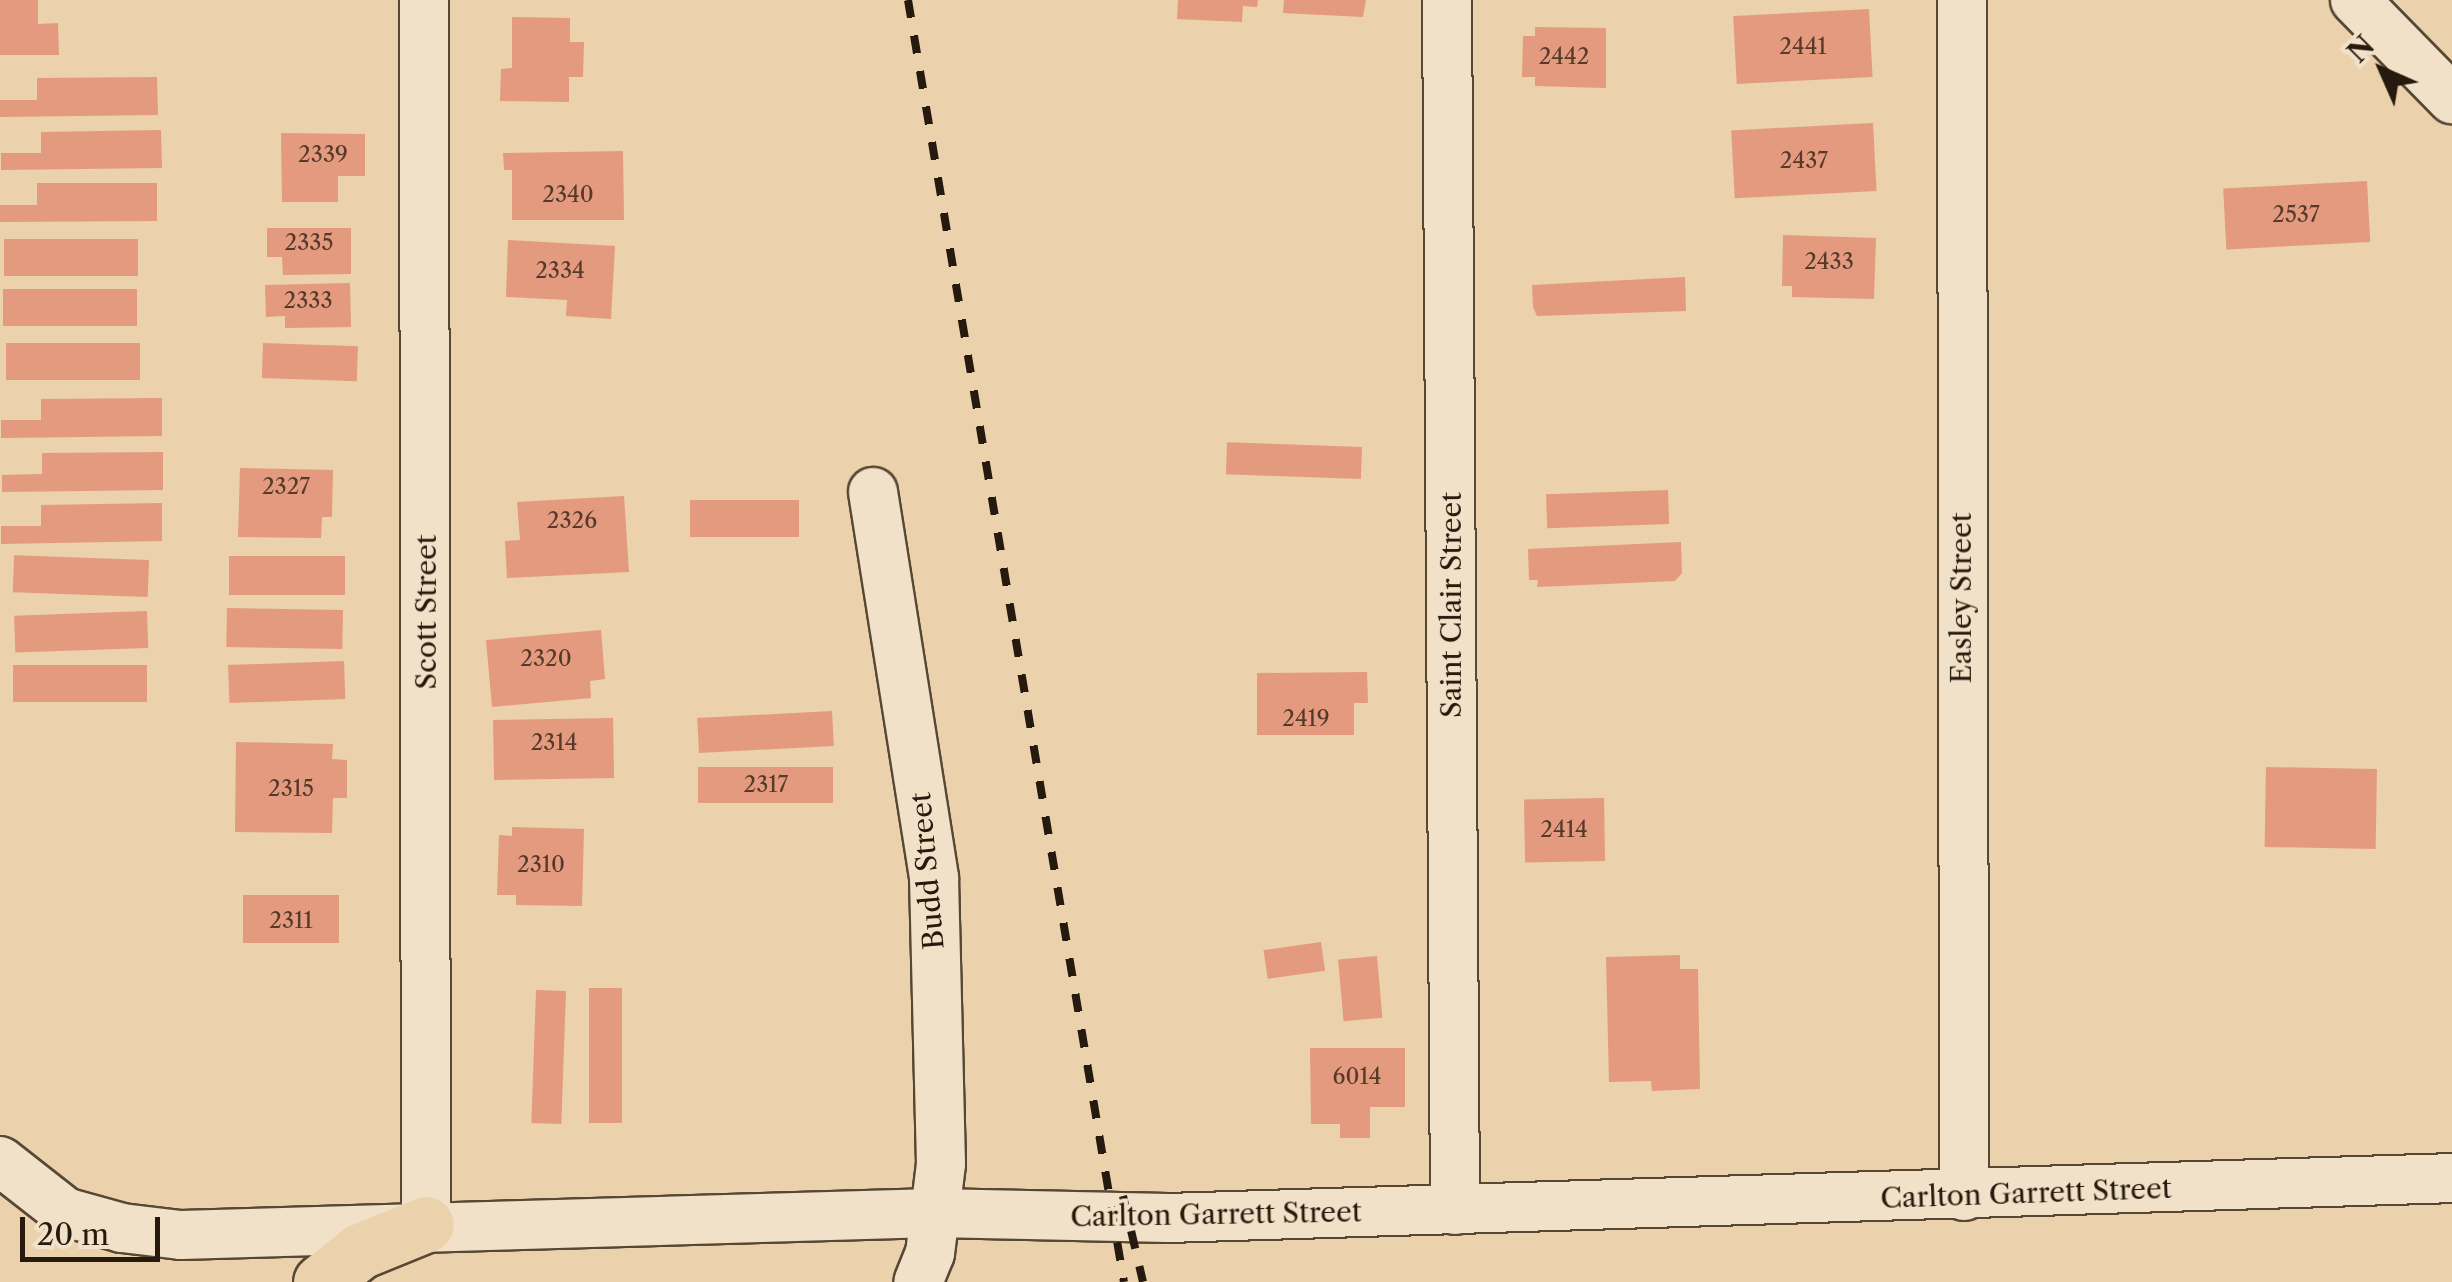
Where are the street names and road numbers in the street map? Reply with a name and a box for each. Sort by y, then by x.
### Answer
street label: Saint Clair Street [1434,492,1468,718]
street label: Easley Street [1944,512,1978,684]
street label: Scott Street [409,534,443,690]
street label: Budd Street [903,791,951,951]
street label: Carlton Garrett Street [1880,1171,2172,1215]
street label: Carlton Garrett Street [1070,1195,1362,1233]

